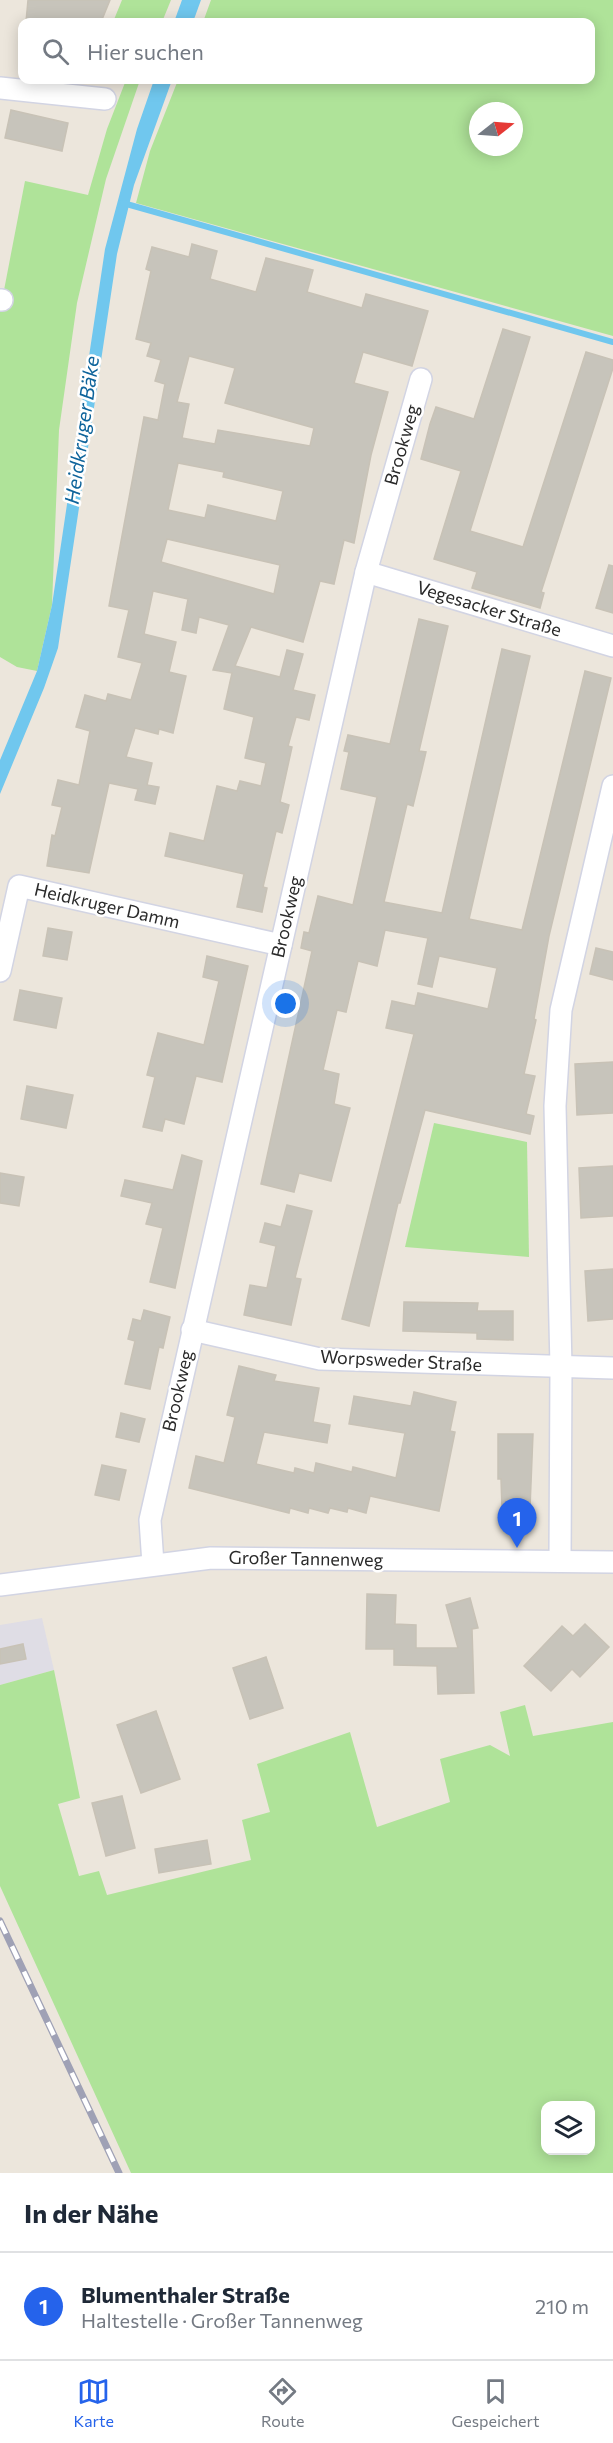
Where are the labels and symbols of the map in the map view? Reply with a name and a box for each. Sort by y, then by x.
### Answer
north arrow [469,102,523,156]
water label: Heidkruger Bäke [59,354,103,506]
street label: Brookweg [379,402,423,488]
street label: Vegesacker Straße [414,576,564,641]
street label: Brookweg [266,874,306,960]
street label: Heidkruger Damm [32,878,182,932]
your location [271,989,300,1018]
street label: Worpsweder Straße [319,1345,483,1375]
street label: Brookweg [157,1348,197,1434]
pin: 1 [498,1498,536,1548]
street label: Großer Tannenweg [228,1546,384,1570]

